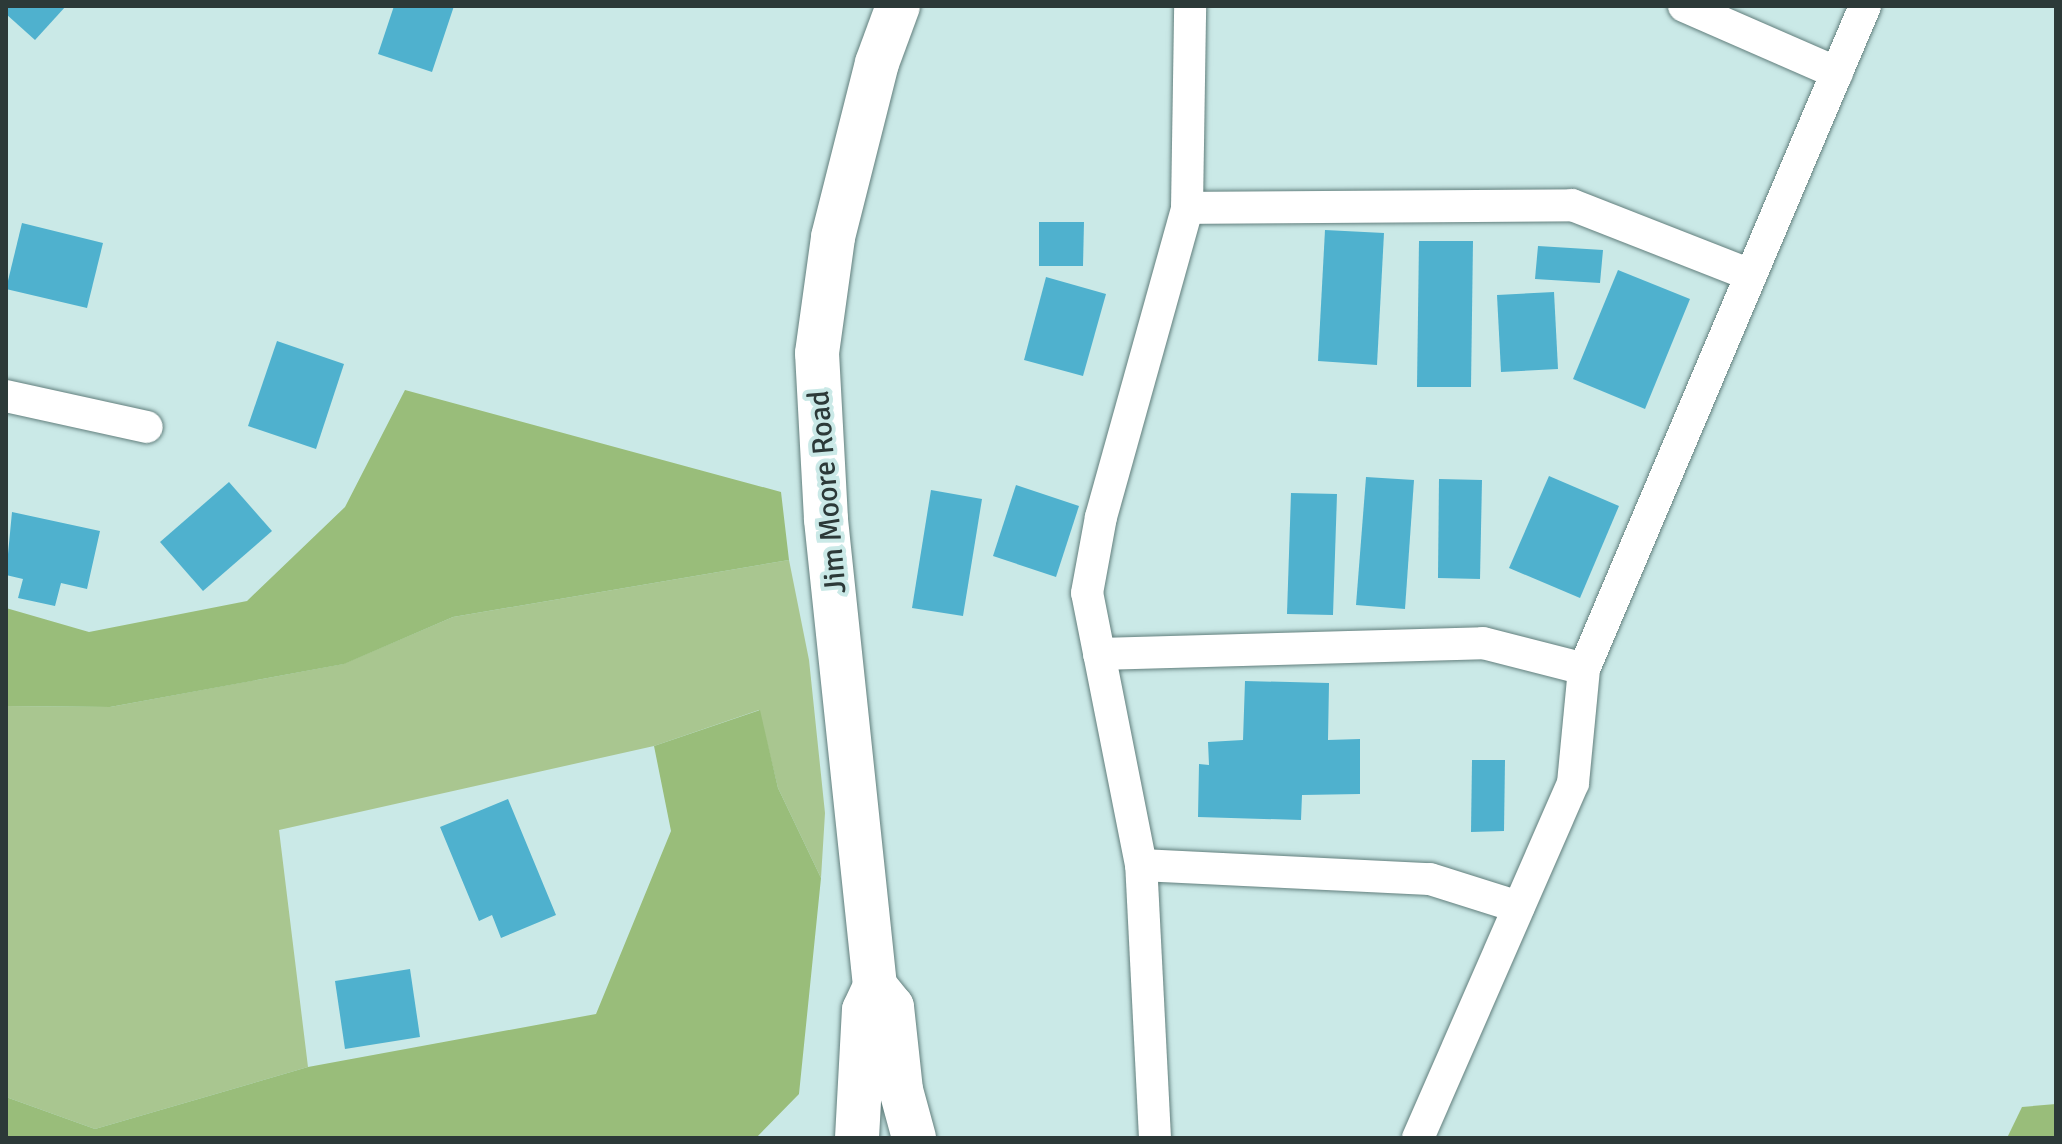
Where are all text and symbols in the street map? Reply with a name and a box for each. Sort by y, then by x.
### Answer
street label: Jim Moore Road [801,389,855,595]

